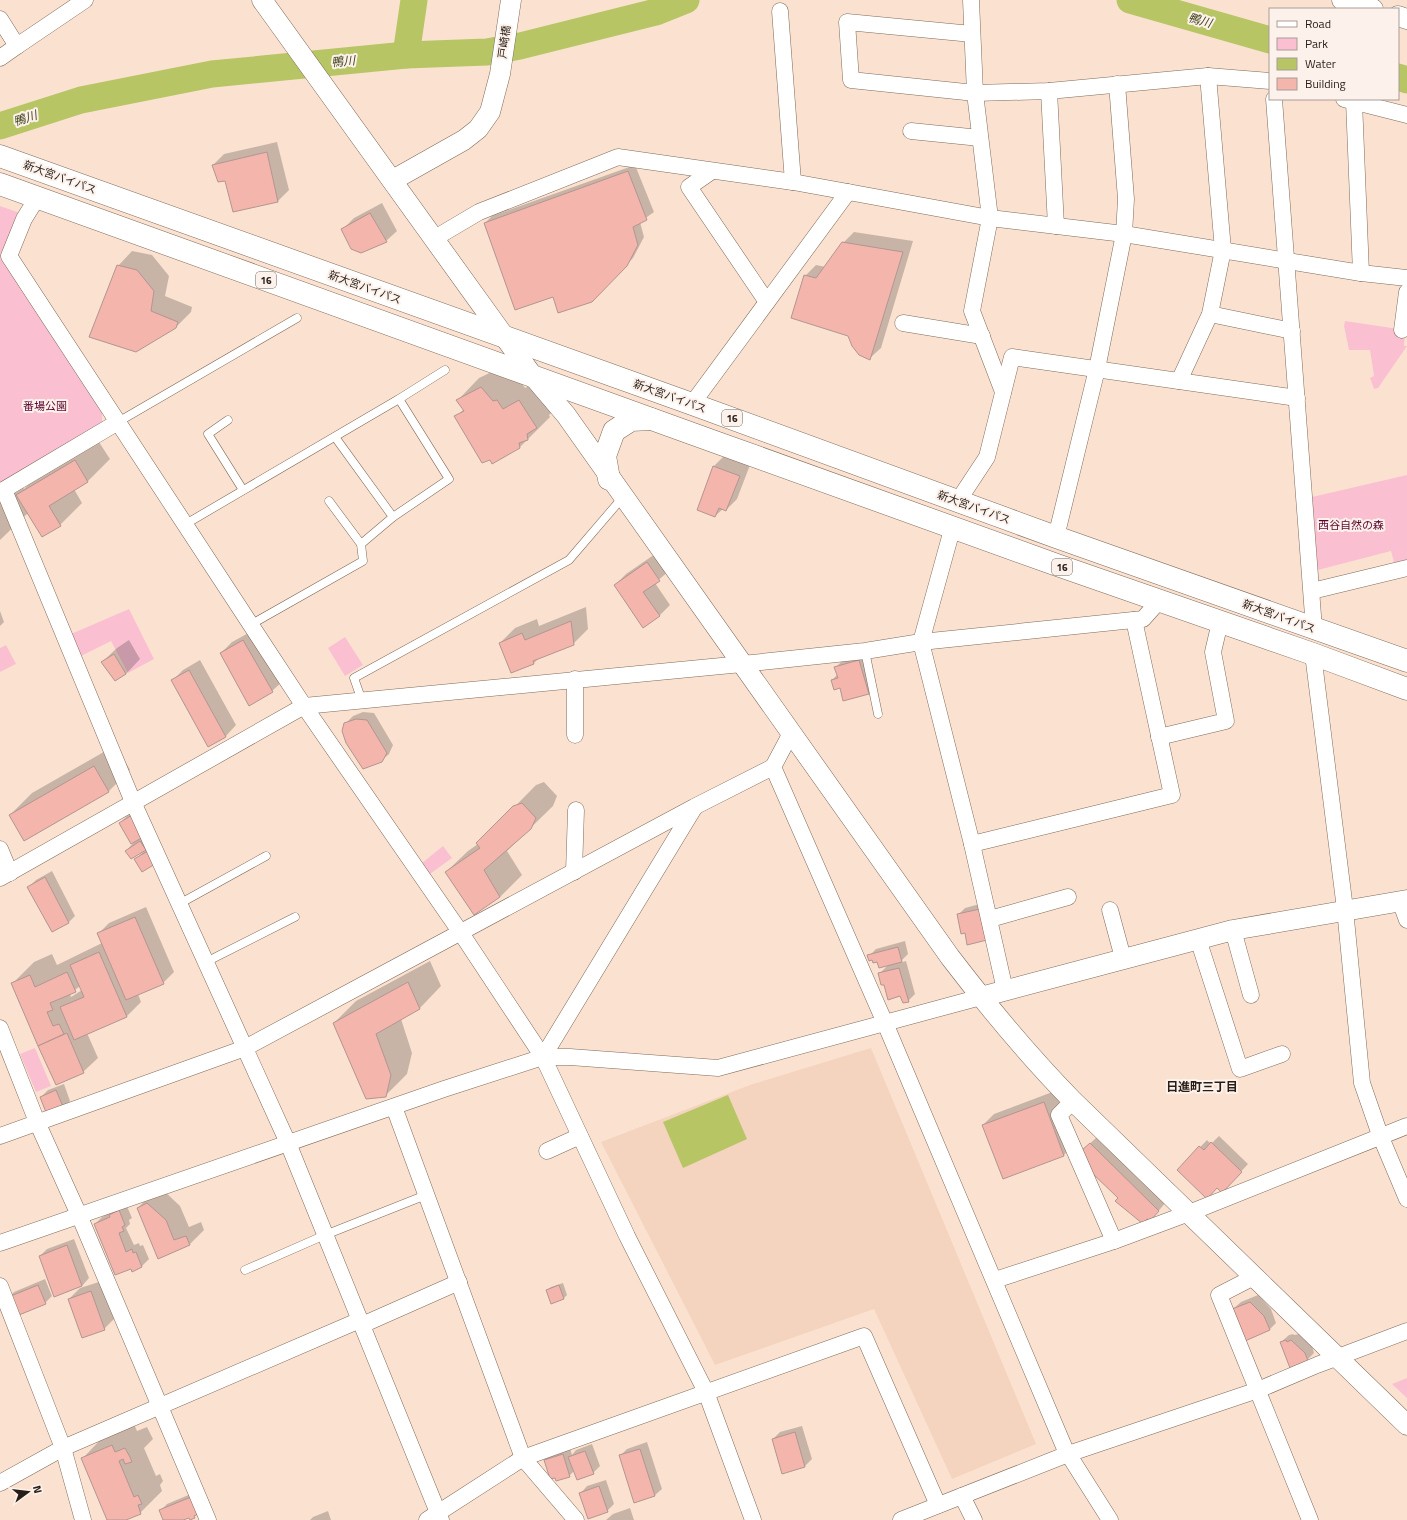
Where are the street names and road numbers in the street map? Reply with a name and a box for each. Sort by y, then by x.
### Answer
street label: 戸崎橋 [494,25,514,59]
street label: 新大宮バイパス [21,156,99,198]
street label: 新大宮バイパス [326,266,404,308]
road number: 16 [256,272,276,288]
street label: 新大宮バイパス [631,375,709,417]
road number: 16 [722,410,742,426]
street label: 新大宮バイパス [935,486,1013,528]
road number: 16 [1052,559,1072,575]
street label: 新大宮バイパス [1240,595,1318,637]

